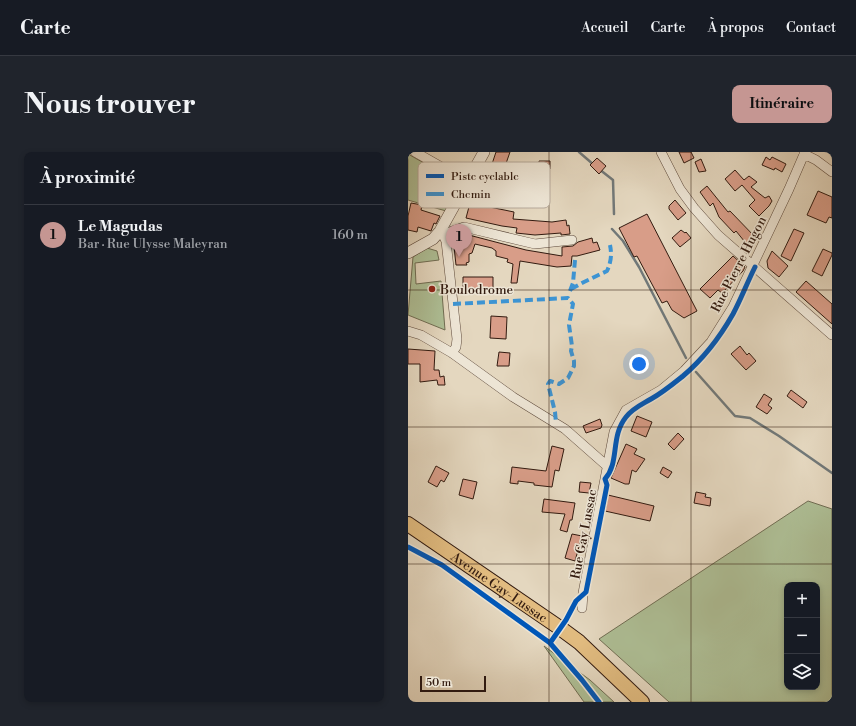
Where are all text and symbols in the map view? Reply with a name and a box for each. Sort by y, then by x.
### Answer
text: Carte [20,16,71,40]
text: Accueil [581,19,628,37]
text: Carte [650,19,685,37]
text: À propos [707,19,764,37]
text: Contact [786,19,836,37]
button: Itinéraire [732,85,832,123]
text: Nous trouver [24,87,196,122]
legend [418,162,550,208]
text: À proximité [40,167,135,189]
text: Piste cyclable [451,170,519,184]
text: Chemin [451,188,491,202]
street label: Rue Pierre Hugon [708,214,770,315]
text: Le Magudas [78,217,162,236]
pin: 1 [446,224,472,257]
text: 1 [50,227,56,243]
text: 160 m [332,227,368,243]
text: Bar · Rue Ulysse Maleyran [78,236,228,252]
place label: Boulodrome [439,282,514,298]
marker: Boulodrome [427,284,437,294]
your location [629,354,649,374]
street label: Rue Gay Lussac [567,487,601,580]
street label: Avenue Gay-Lussac [447,548,551,626]
map controls [784,582,820,690]
button: + [784,582,820,618]
button: − [784,618,820,654]
button: layers [784,654,820,690]
scale bar [420,674,486,693]
text: 50 m [426,676,451,690]

